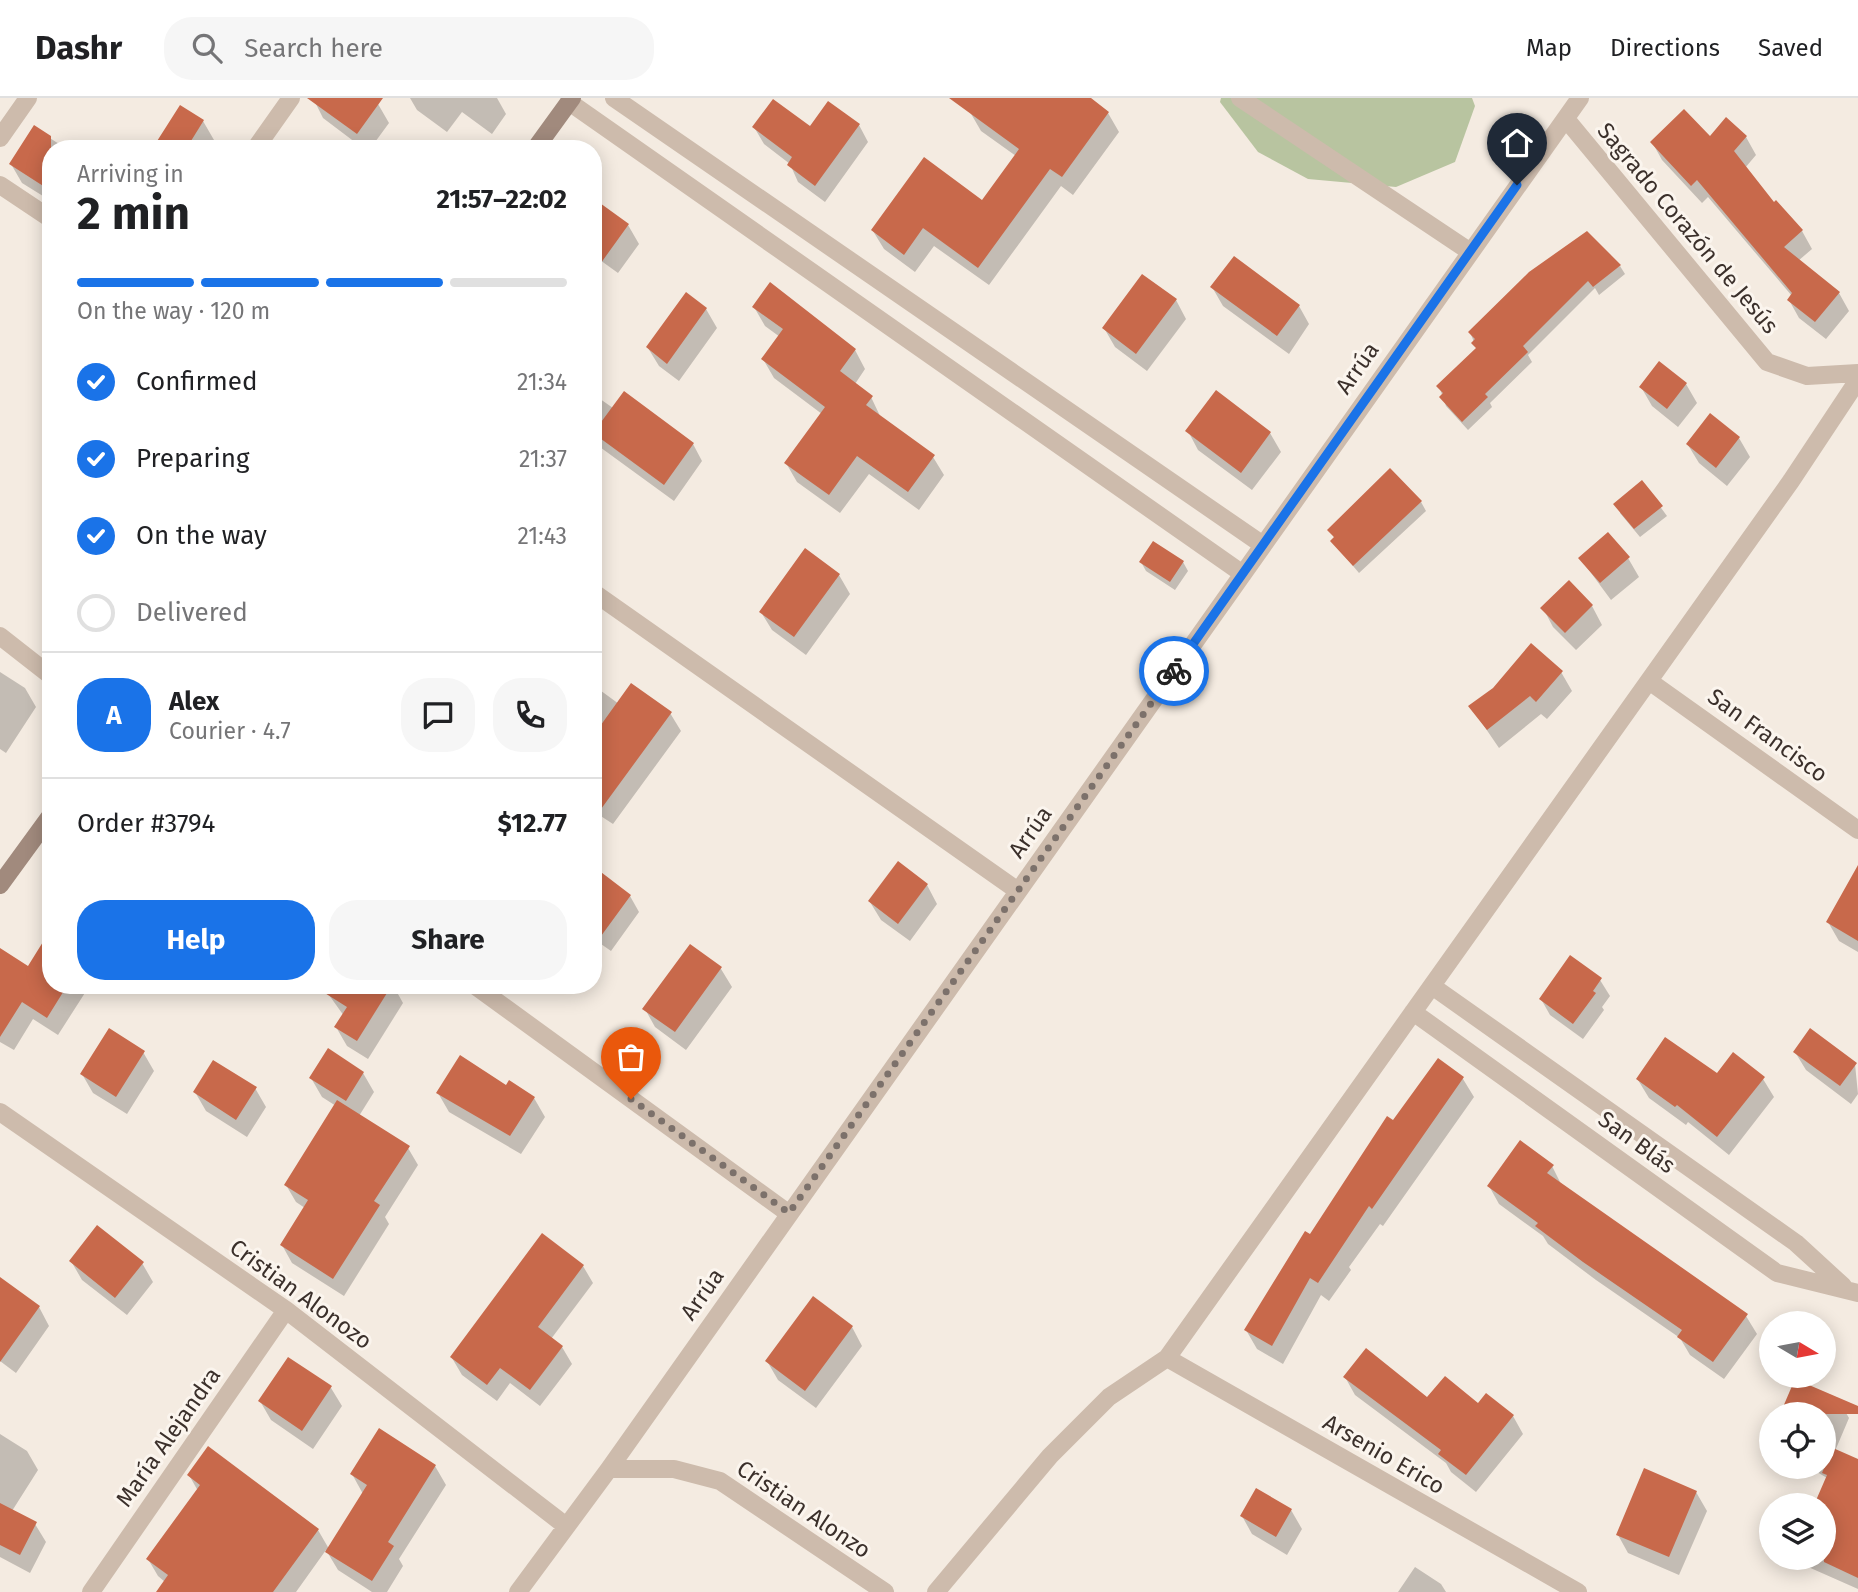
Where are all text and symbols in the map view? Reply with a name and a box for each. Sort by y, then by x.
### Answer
search box [164,17,654,80]
text: Dashr [35,28,122,68]
icon: search [188,29,226,67]
text: Search here [244,33,383,64]
text: Map [1526,34,1572,62]
text: Directions [1610,34,1720,62]
text: Saved [1758,34,1823,62]
pin [1487,113,1547,185]
street label: Sagrado Corazón de Jesús [1592,117,1784,339]
icon: home [1498,124,1536,162]
text: Arriving in [77,160,184,188]
text: 21:57–22:02 [436,184,567,215]
text: 2 min [77,186,190,241]
text: On the way · 120 m [77,297,270,325]
street label: Arrúa [1329,337,1385,399]
icon: check [77,363,115,401]
text: Confirmed [136,366,257,397]
text: 21:34 [517,368,567,396]
icon: check [77,440,115,478]
text: Preparing [136,443,249,474]
text: 21:37 [519,445,567,473]
icon: check [77,517,115,555]
text: On the way [136,520,267,551]
text: 21:43 [518,522,567,550]
text: Delivered [136,597,248,628]
courier [1139,636,1209,706]
icon: bike [1155,652,1193,690]
button: chat [401,678,475,752]
button: phone [493,678,567,752]
street label: San Francisco [1703,682,1833,788]
text: Alex [169,686,219,717]
text: A [106,700,122,731]
text: Courier · 4.7 [169,717,291,745]
street label: Arrúa [1002,801,1058,863]
text: Order #3794 [77,808,215,839]
text: $12.77 [498,808,567,839]
button: Help [77,900,315,980]
button: Share [329,900,567,980]
pin [601,1027,661,1099]
icon: bag [612,1038,650,1076]
street label: San Blás [1593,1105,1681,1179]
street label: Cristian Alonozo [224,1233,378,1355]
street label: Arrúa [674,1263,730,1325]
north arrow [1759,1311,1836,1388]
map controls [1759,1311,1836,1570]
street label: María Alejandra [110,1362,226,1512]
button: locate [1759,1402,1836,1479]
street label: Arsenio Erico [1318,1408,1450,1500]
street label: Cristian Alonzo [732,1454,876,1564]
button: layers [1759,1493,1836,1570]

